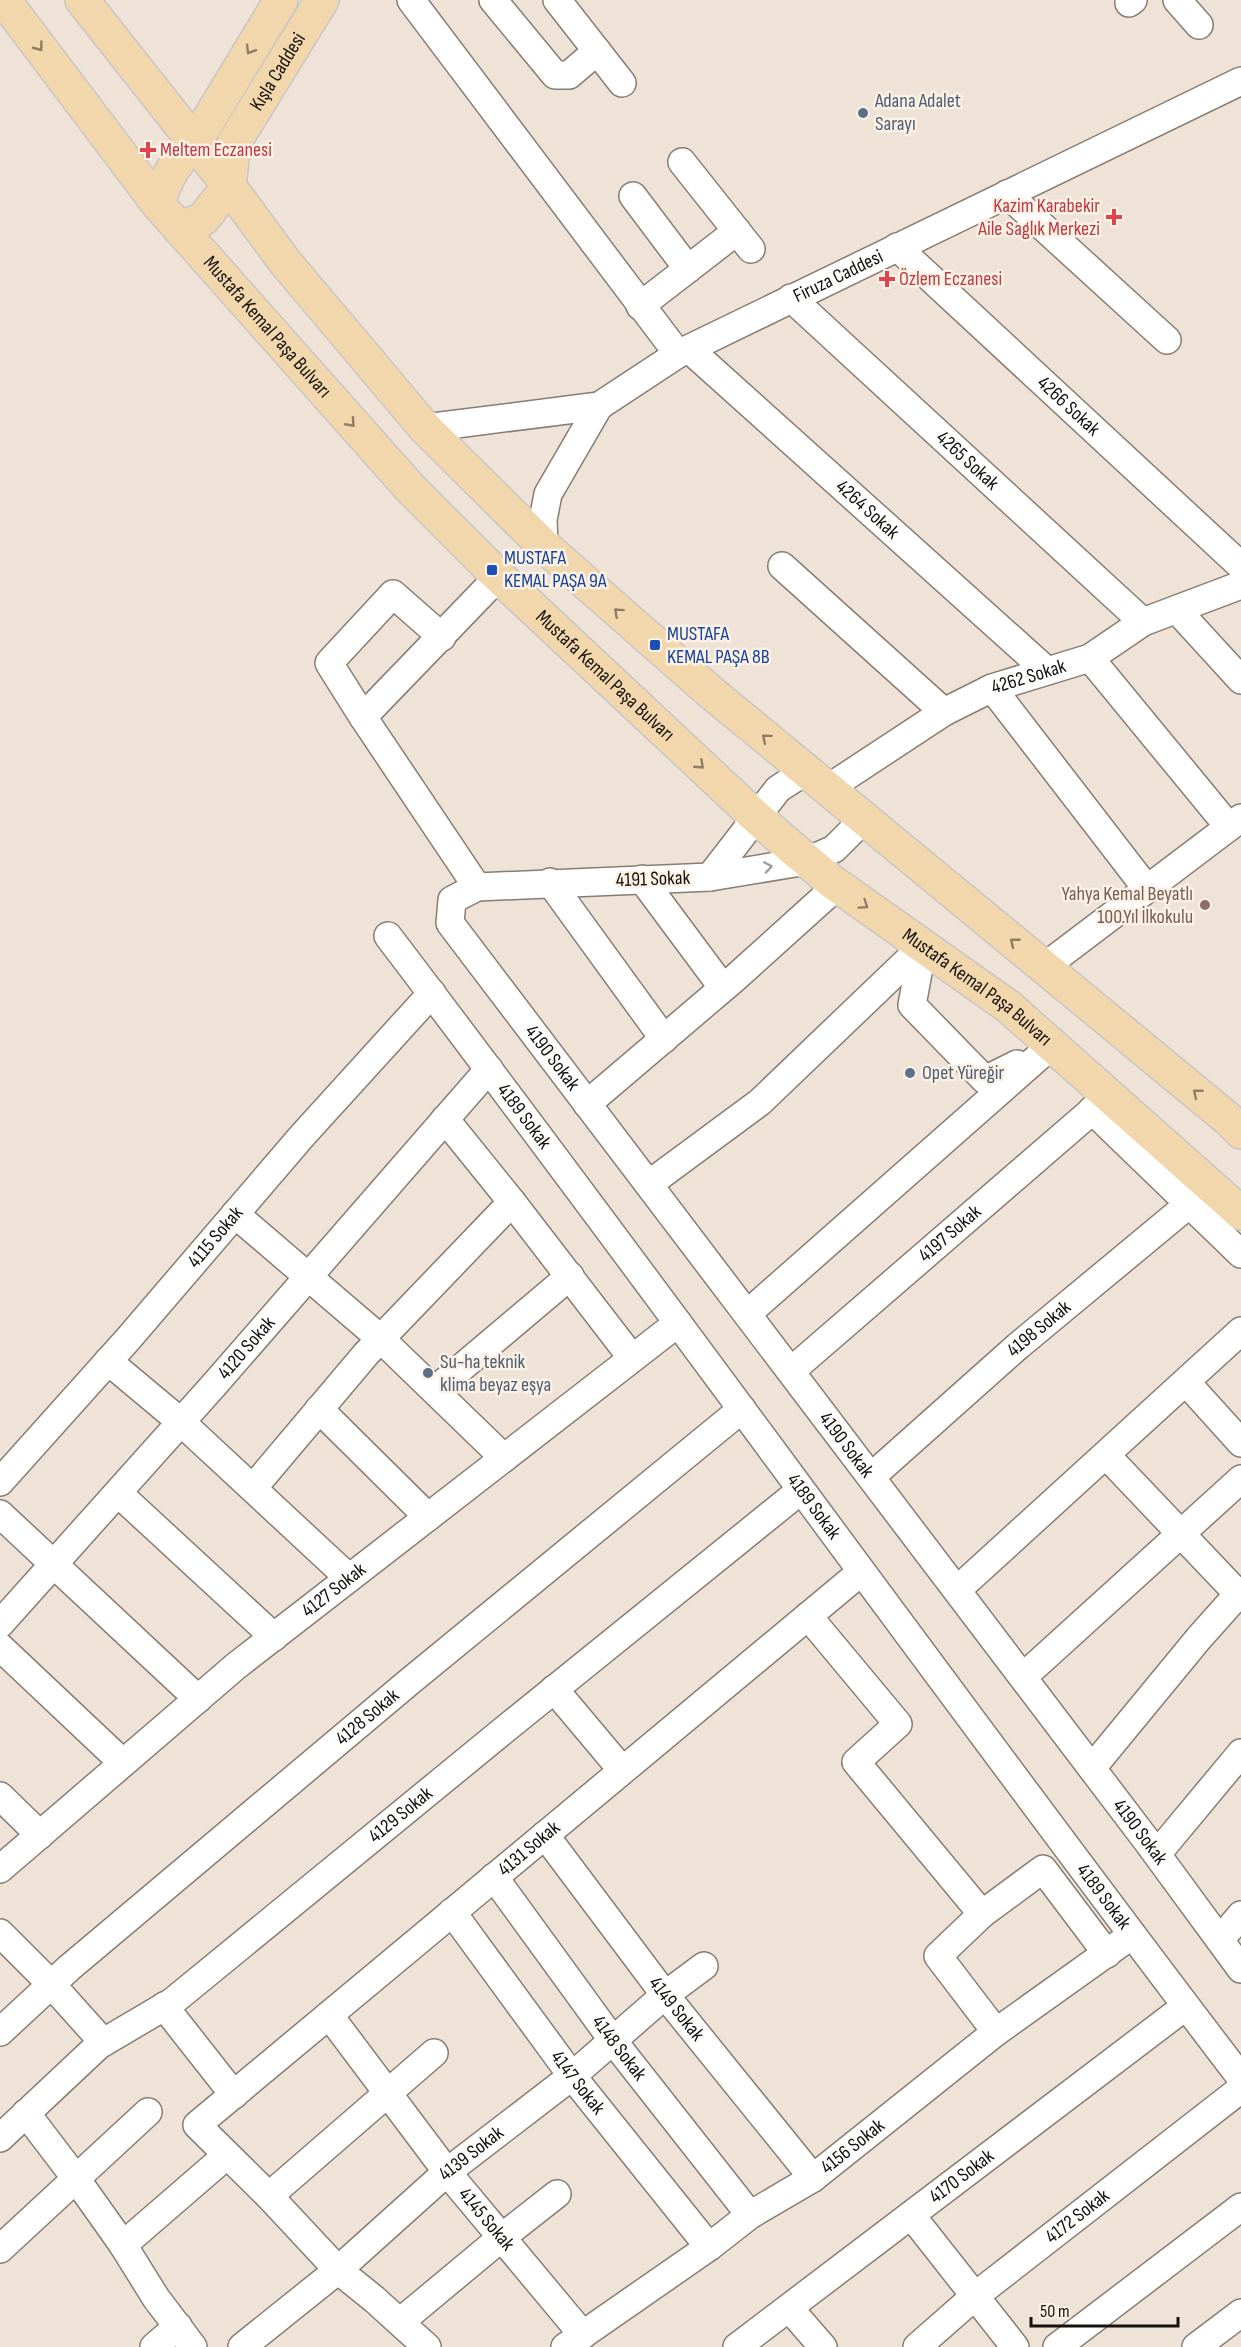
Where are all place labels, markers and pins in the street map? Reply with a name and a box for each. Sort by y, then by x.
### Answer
place label: Adana Adalet Sarayı [874,89,961,136]
marker: Adana Adalet Sarayı [856,106,870,120]
place label: Meltem Eczanesi [160,138,272,162]
marker: Meltem Eczanesi [141,143,155,157]
place label: Kazim Karabekir Aile Saglık Merkezi [977,194,1100,241]
marker: Kazim Karabekir Aile Saglık Merkezi [1105,208,1123,226]
place label: Özlem Eczanesi [899,267,1002,291]
marker: Özlem Eczanesi [880,272,894,286]
place label: MUSTAFA KEMAL PAŞA 9A [504,546,607,593]
marker: MUSTAFA KEMAL PAŞA 9A [485,563,499,577]
place label: MUSTAFA KEMAL PAŞA 8B [667,622,770,669]
marker: MUSTAFA KEMAL PAŞA 8B [648,638,662,652]
place label: Yahya Kemal Beyatlı 100.Yıl İlkokulu [1061,882,1193,929]
marker: Yahya Kemal Beyatlı 100.Yıl İlkokulu [1198,898,1212,912]
place label: Opet Yüreğir [922,1061,1004,1085]
marker: Opet Yüreğir [903,1066,917,1080]
place label: Su-ha teknik klima beyaz eşya [440,1350,551,1397]
marker: Su-ha teknik klima beyaz eşya [421,1366,435,1380]

